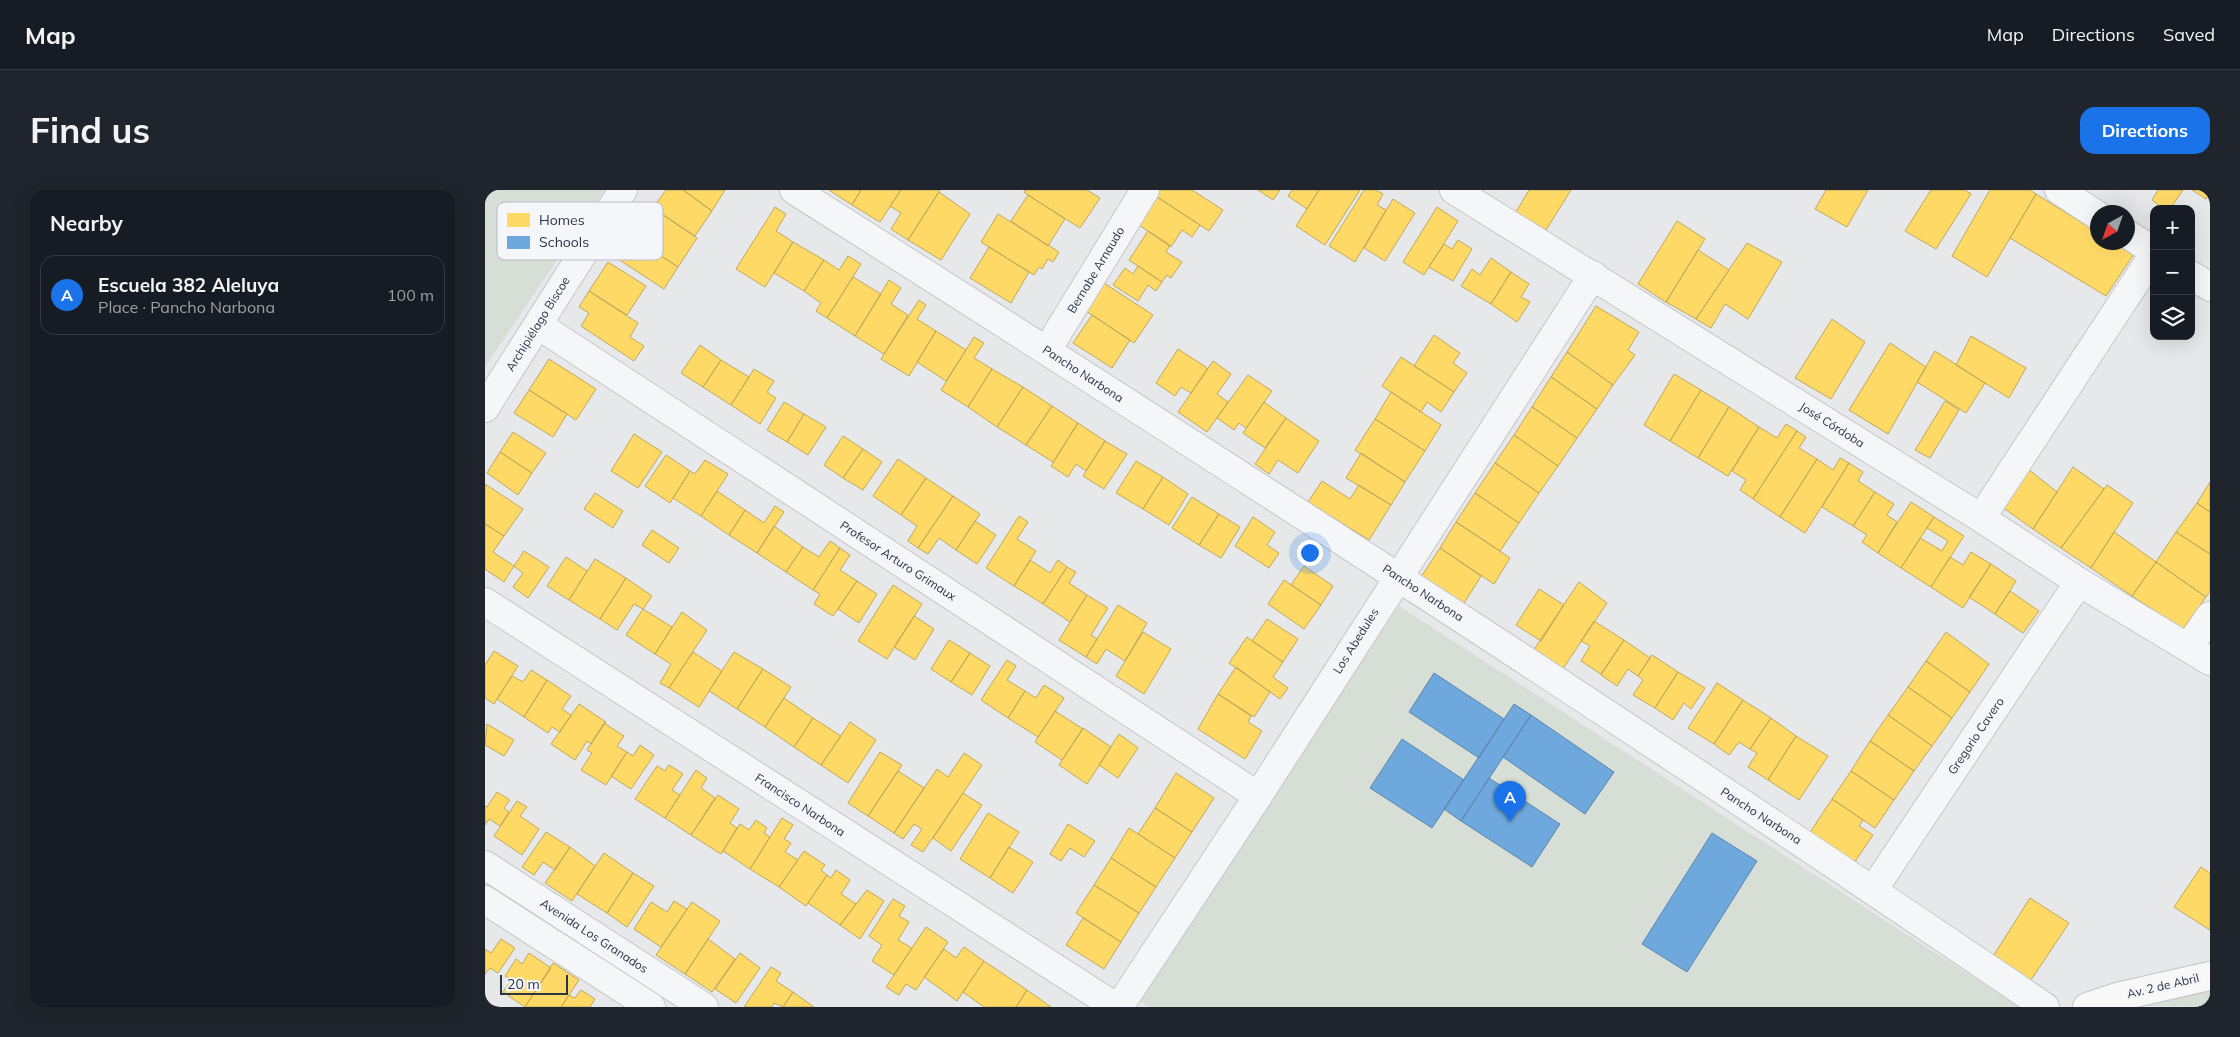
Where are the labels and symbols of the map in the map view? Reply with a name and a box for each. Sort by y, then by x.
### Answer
legend [497,202,663,260]
north arrow [2090,205,2135,250]
text: Homes [539,211,585,229]
street label: Bernabe Arnaudo [1064,224,1127,316]
text: Schools [539,233,589,251]
street label: Archipiélago Biscoe [502,274,573,374]
street label: Pancho Narbona [1040,342,1127,405]
street label: José Córdoba [1797,399,1868,450]
street label: Profesor Arturo Grimaux [837,517,960,604]
your location [1297,540,1323,566]
street label: Pancho Narbona [1380,561,1467,624]
street label: Los Abedules [1329,605,1382,676]
street label: Gregorio Cavero [1944,694,2007,777]
street label: Francisco Narbona [752,770,848,839]
pin: A [1494,781,1526,822]
street label: Pancho Narbona [1718,784,1805,847]
street label: Avenida Los Granados [537,895,651,976]
street label: Av. 2 de Abril [2125,970,2200,1001]
scale bar [500,972,567,995]

